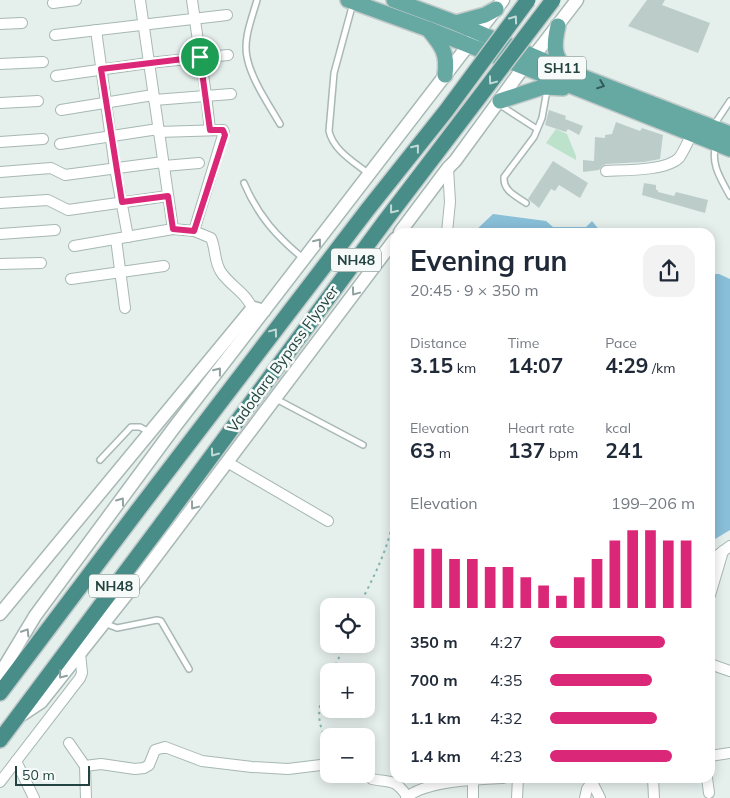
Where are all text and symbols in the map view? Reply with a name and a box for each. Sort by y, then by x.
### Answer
one-way arrow [508,15,517,25]
pin [179,36,221,78]
icon: arrive [186,43,214,71]
road number: SH11 [538,56,586,80]
one-way arrow [489,75,497,84]
one-way arrow [596,78,605,89]
one-way arrow [411,145,419,154]
one-way arrow [390,204,399,214]
one-way arrow [312,239,320,248]
text: Evening run [410,243,567,278]
button: share [643,245,695,297]
road number: NH48 [331,248,381,272]
text: 20:45 · 9 × 350 m [410,280,539,300]
street label: Vadodara Bypass Flyover [223,281,343,436]
one-way arrow [353,286,361,295]
one-way arrow [268,328,277,338]
text: Distance [410,334,467,352]
text: Time [508,334,539,352]
text: Pace [605,334,637,352]
text: 3.15 [410,352,453,378]
text: 14:07 [508,352,563,378]
text: 4:29 [605,352,648,378]
text: km [453,359,476,377]
text: /km [648,359,675,377]
one-way arrow [213,368,221,377]
text: Elevation [410,419,469,437]
text: Heart rate [508,419,574,437]
text: kcal [605,419,631,437]
text: 63 [410,437,435,463]
text: 137 [508,437,545,463]
text: 241 [605,437,643,463]
text: m [435,444,451,462]
text: bpm [545,444,578,462]
one-way arrow [210,448,220,457]
text: Elevation [410,493,478,513]
text: 199–206 m [611,493,695,513]
one-way arrow [115,497,124,507]
one-way arrow [192,500,200,509]
road number: NH48 [89,574,139,598]
map controls [320,598,375,783]
button: locate [320,598,375,653]
one-way arrow [19,629,29,638]
text: 350 m [410,632,458,652]
text: 4:27 [490,632,522,652]
button: + [320,663,375,718]
one-way arrow [60,669,68,678]
text: 700 m [410,670,458,690]
text: 4:35 [490,670,522,690]
text: 1.1 km [410,708,461,728]
text: 4:32 [490,708,522,728]
button: − [320,728,375,783]
text: 1.4 km [410,746,461,766]
text: 4:23 [490,746,522,766]
scale bar [15,763,90,786]
text: 50 m [22,766,55,784]

